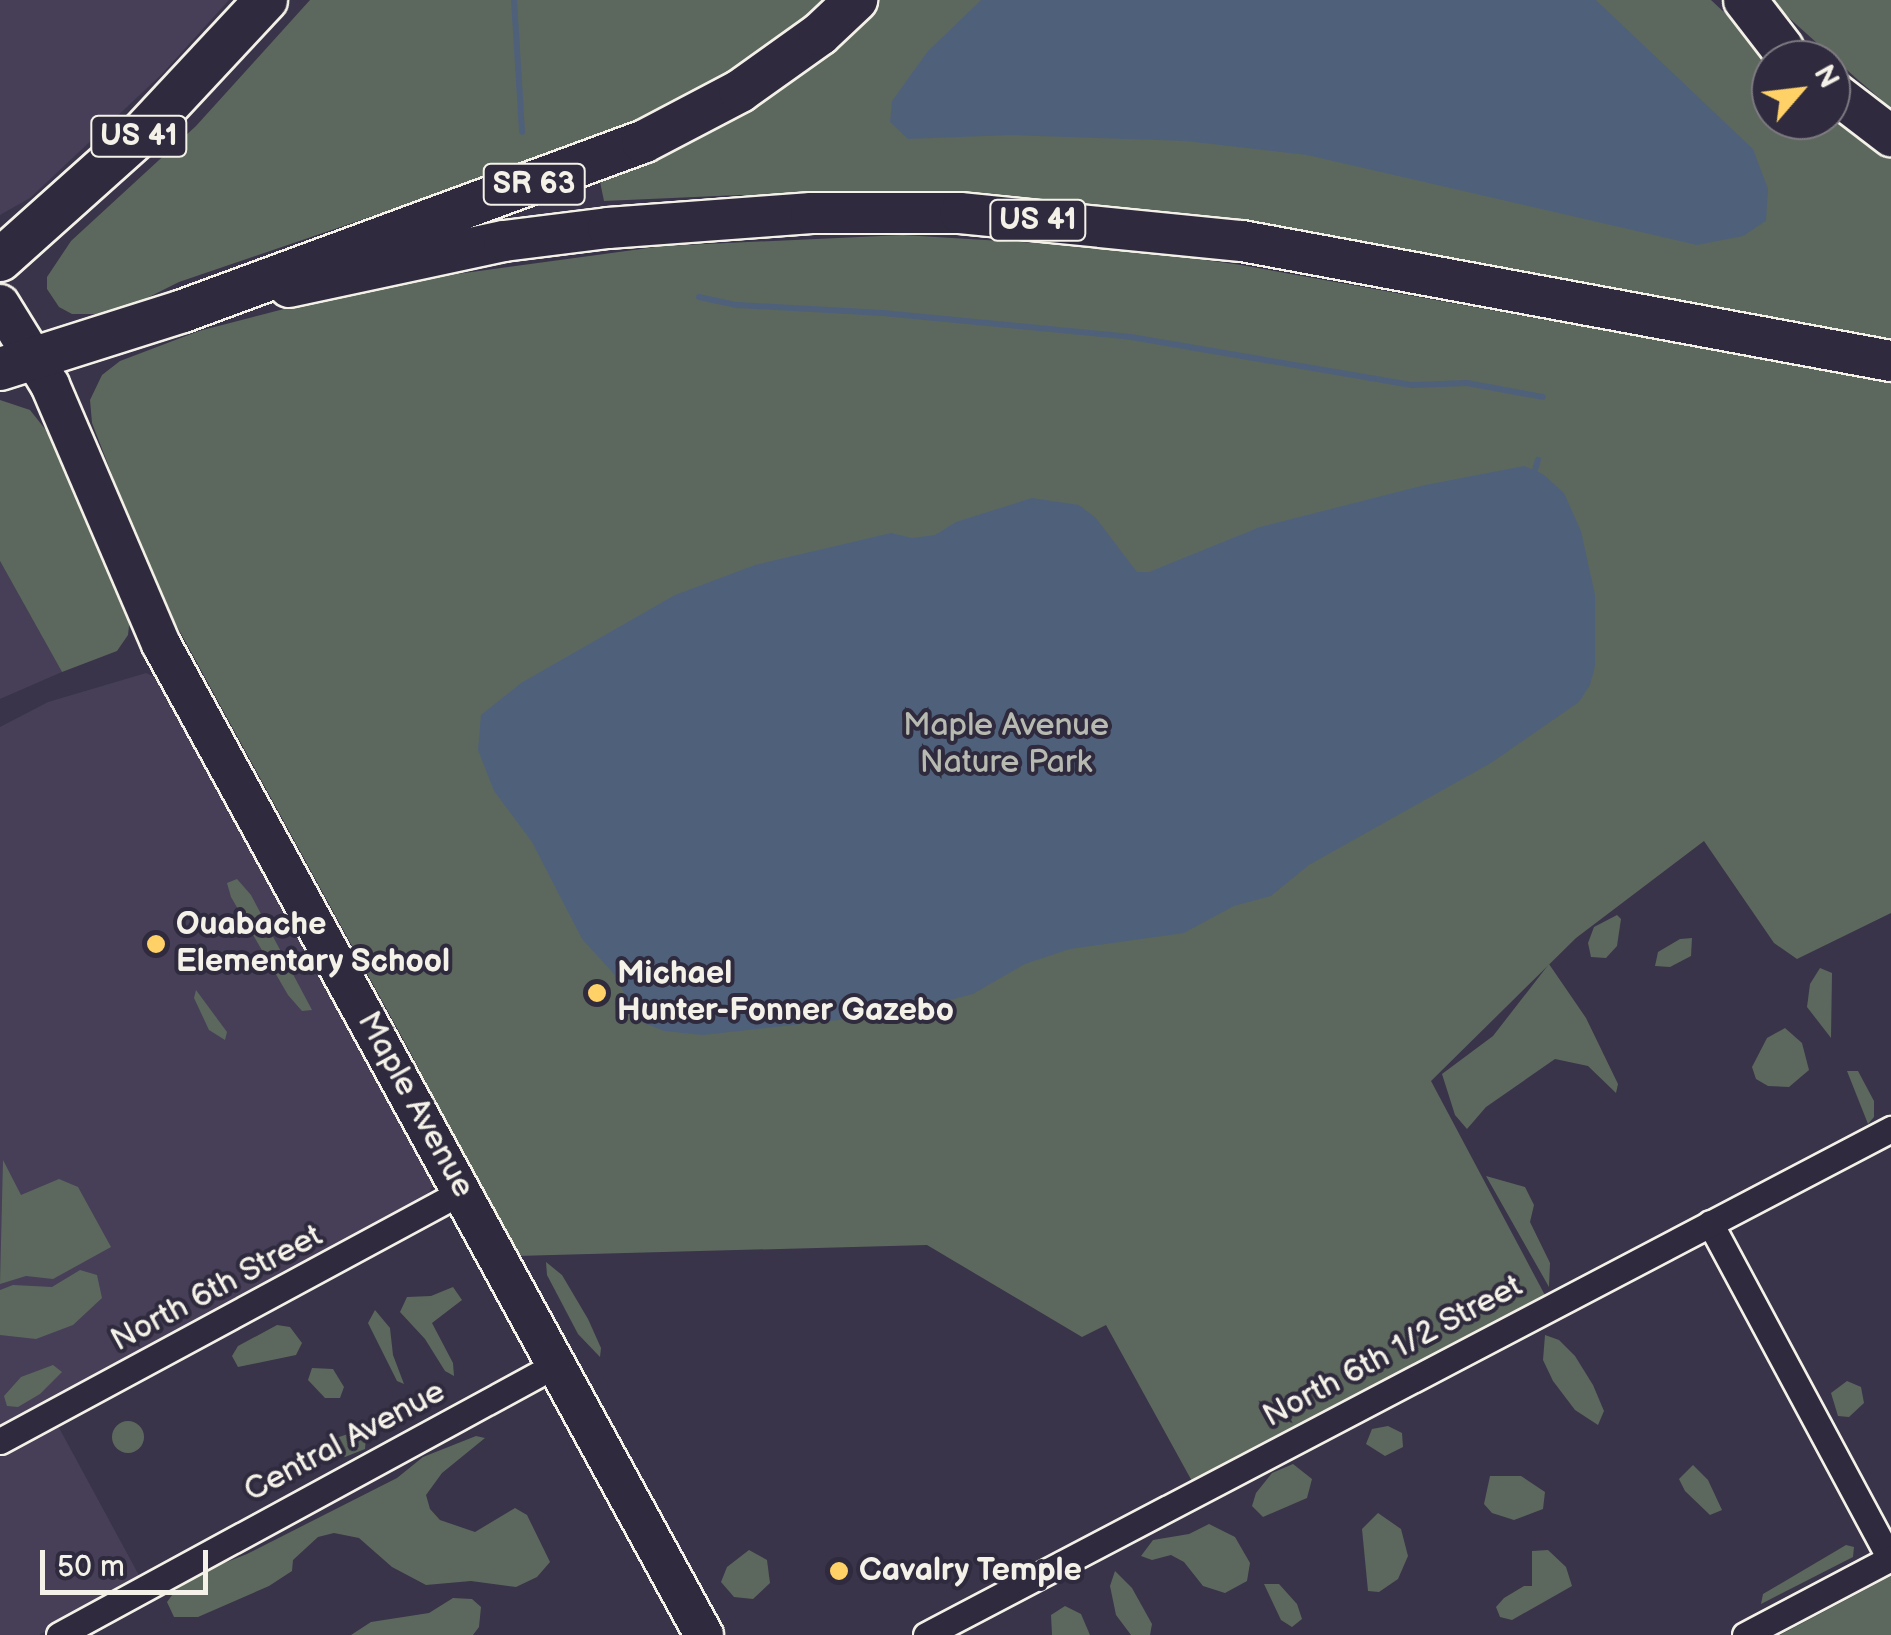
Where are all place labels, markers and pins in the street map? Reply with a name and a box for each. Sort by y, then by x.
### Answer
place label: Ouabache Elementary School [176,907,451,982]
marker: Ouabache Elementary School [145,933,167,955]
place label: Michael Hunter-Fonner Gazebo [617,956,954,1031]
marker: Michael Hunter-Fonner Gazebo [586,982,608,1004]
place label: Cavalry Temple [859,1552,1083,1590]
marker: Cavalry Temple [828,1560,850,1582]

